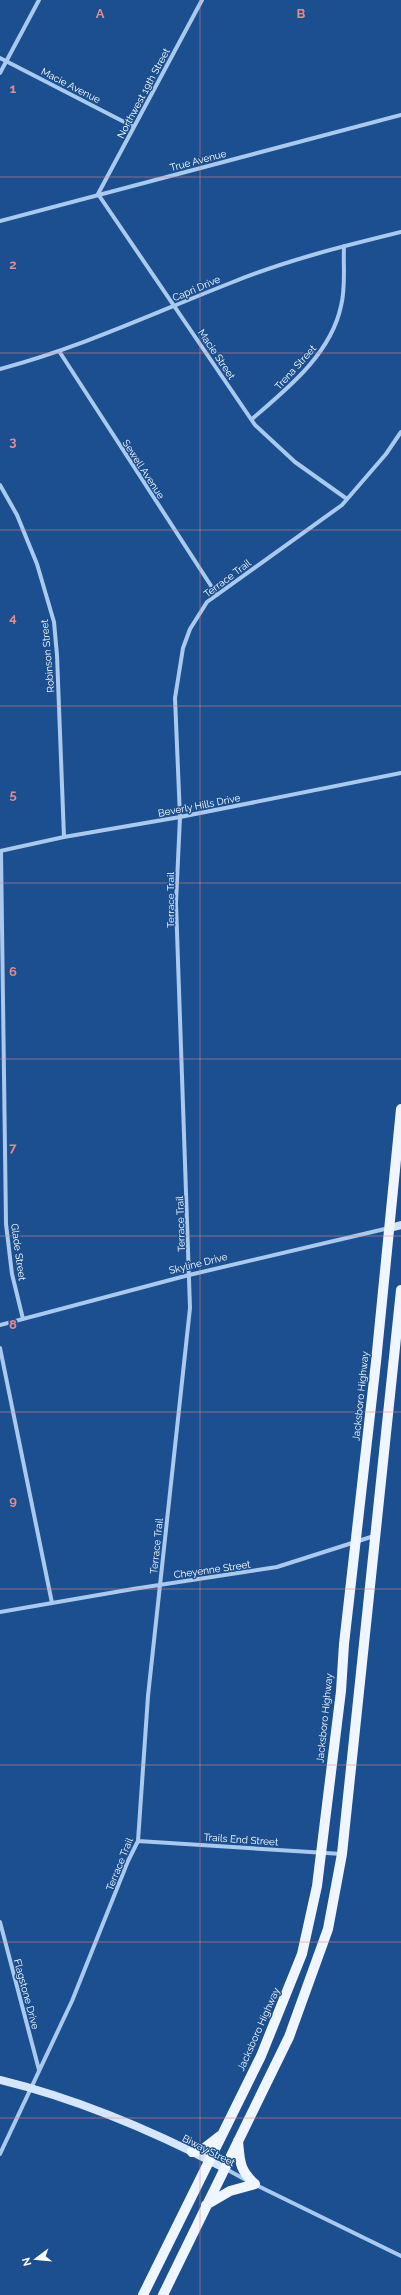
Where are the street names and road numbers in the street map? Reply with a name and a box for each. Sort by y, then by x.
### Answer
street label: Northwest 19th Street [115,46,172,140]
street label: Macie Avenue [39,66,102,105]
street label: True Avenue [169,148,228,173]
street label: Capri Drive [171,273,222,303]
street label: Macie Street [196,327,238,382]
street label: Trena Street [273,342,319,392]
street label: Sewell Avenue [120,438,167,501]
street label: Terrace Trail [202,557,253,600]
street label: Robinson Street [39,618,56,693]
street label: Beverly Hills Drive [157,792,241,819]
street label: Terrace Trail [165,872,176,928]
street label: Terrace Trail [174,1196,187,1252]
street label: Glade Street [9,1223,28,1282]
street label: Skyline Drive [168,1251,229,1276]
street label: Jacksboro Highway [350,1350,371,1441]
street label: Terrace Trail [148,1517,165,1574]
street label: Cheyenne Street [173,1559,252,1580]
street label: Jacksboro Highway [314,1672,335,1763]
street label: Trails End Street [203,1831,279,1848]
street label: Terrace Trail [104,1836,135,1892]
street label: Flagstone Drive [12,1958,41,2031]
street label: Jacksboro Highway [235,1985,282,2073]
street label: Biway Street [181,2132,237,2169]

